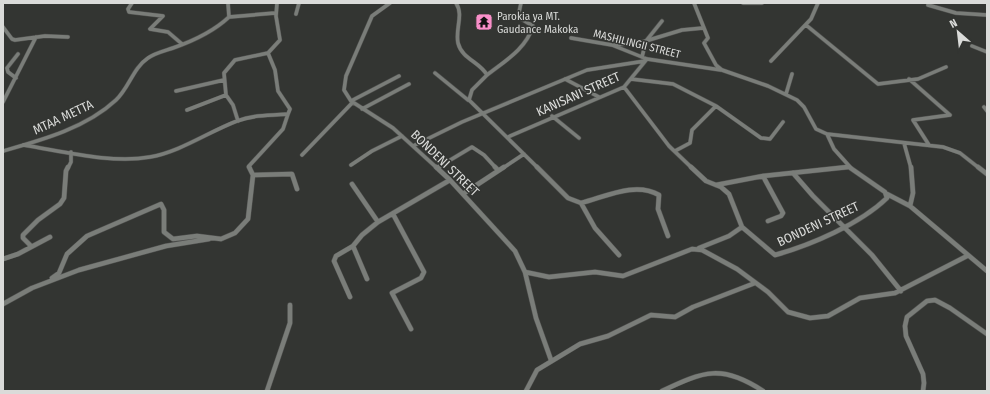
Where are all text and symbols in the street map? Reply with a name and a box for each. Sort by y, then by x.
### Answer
place label: Parokia ya MT. Gaudance Makoka [497,10,578,36]
temple icon: Parokia ya MT. Gaudance Makoka [474,12,494,32]
north arrow [938,12,978,52]
text: N [948,16,960,31]
street label: MASHILINGII STREET [592,27,683,61]
street label: KANISANI STREET [534,69,622,119]
street label: MTAA METTA [30,96,96,137]
street label: BONDENI STREET [408,127,482,199]
street label: BONDENI STREET [775,198,861,250]

